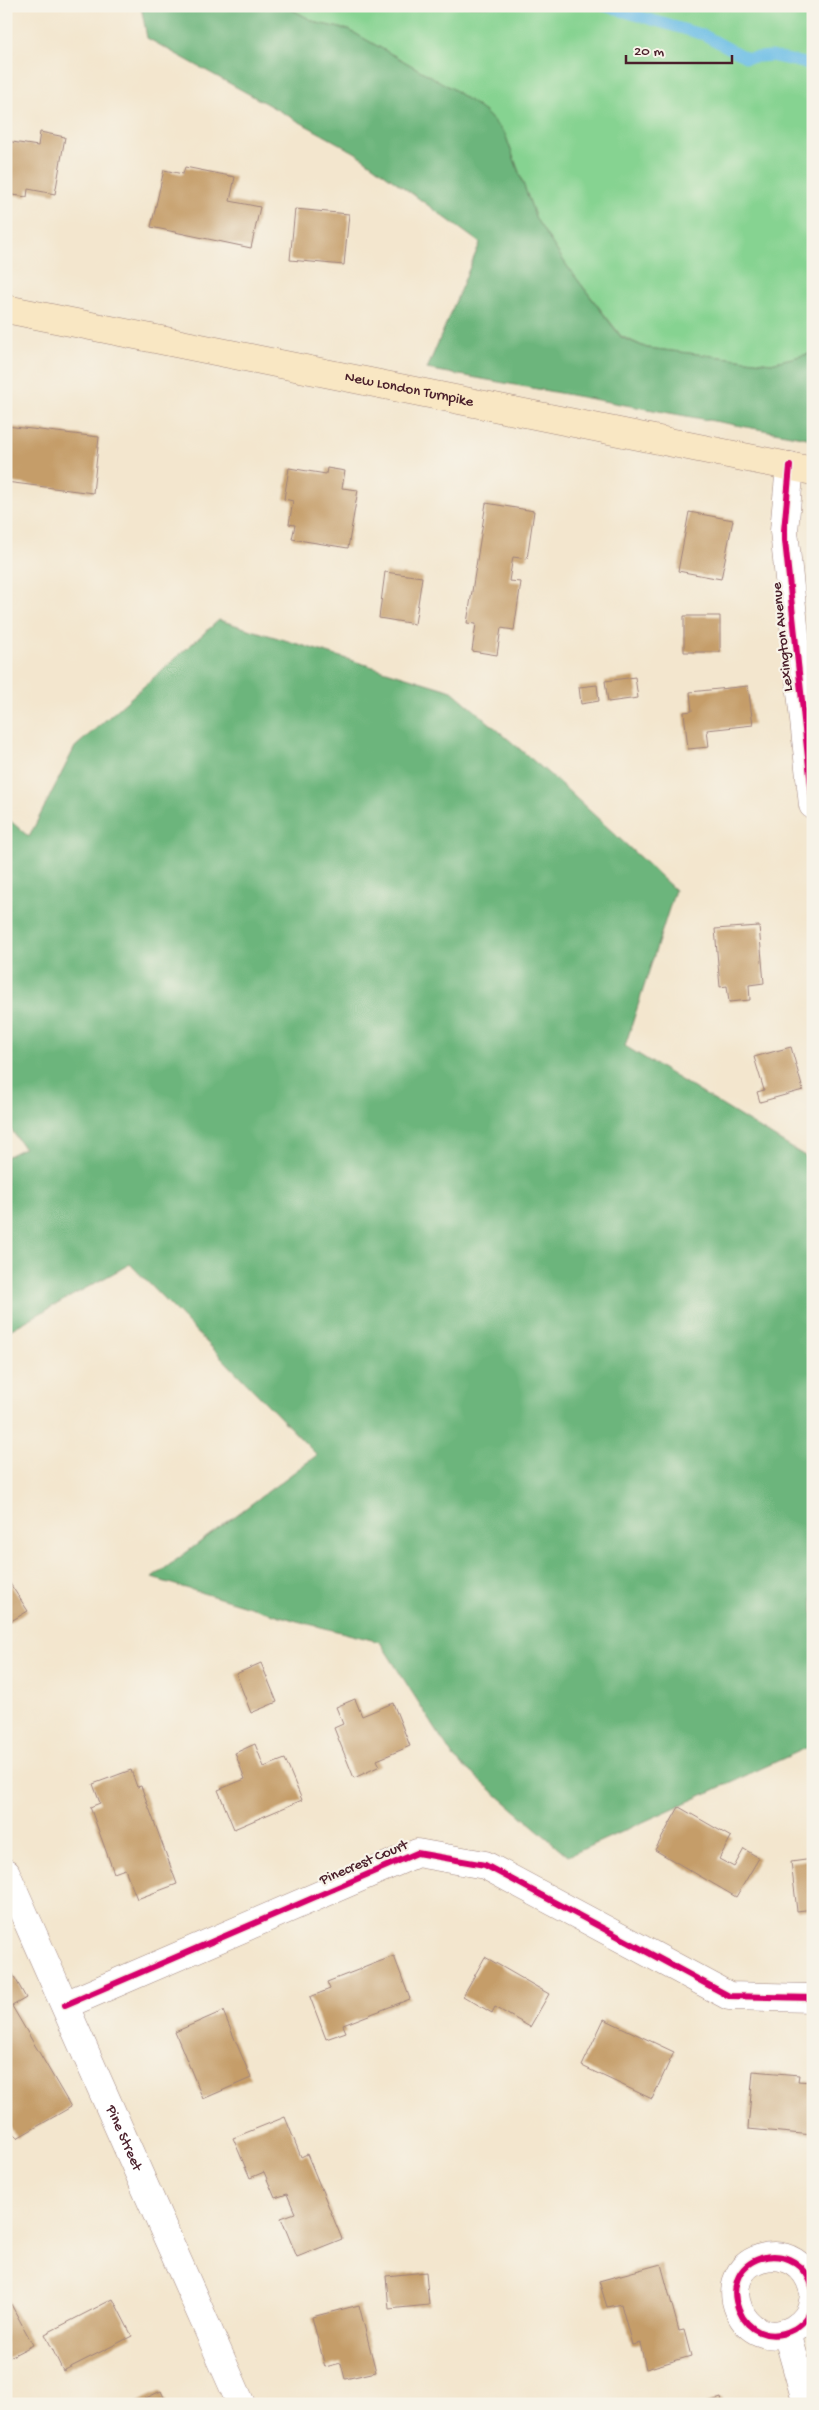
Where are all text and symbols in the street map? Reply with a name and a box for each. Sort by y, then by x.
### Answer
scale bar [626,32,733,64]
text: 20 m [634,43,664,61]
street label: New London Turnpike [343,368,475,412]
street label: Lexington Avenue [768,581,798,693]
street label: Pinecrest Court [316,1836,413,1890]
street label: Pine Street [101,2102,147,2176]

